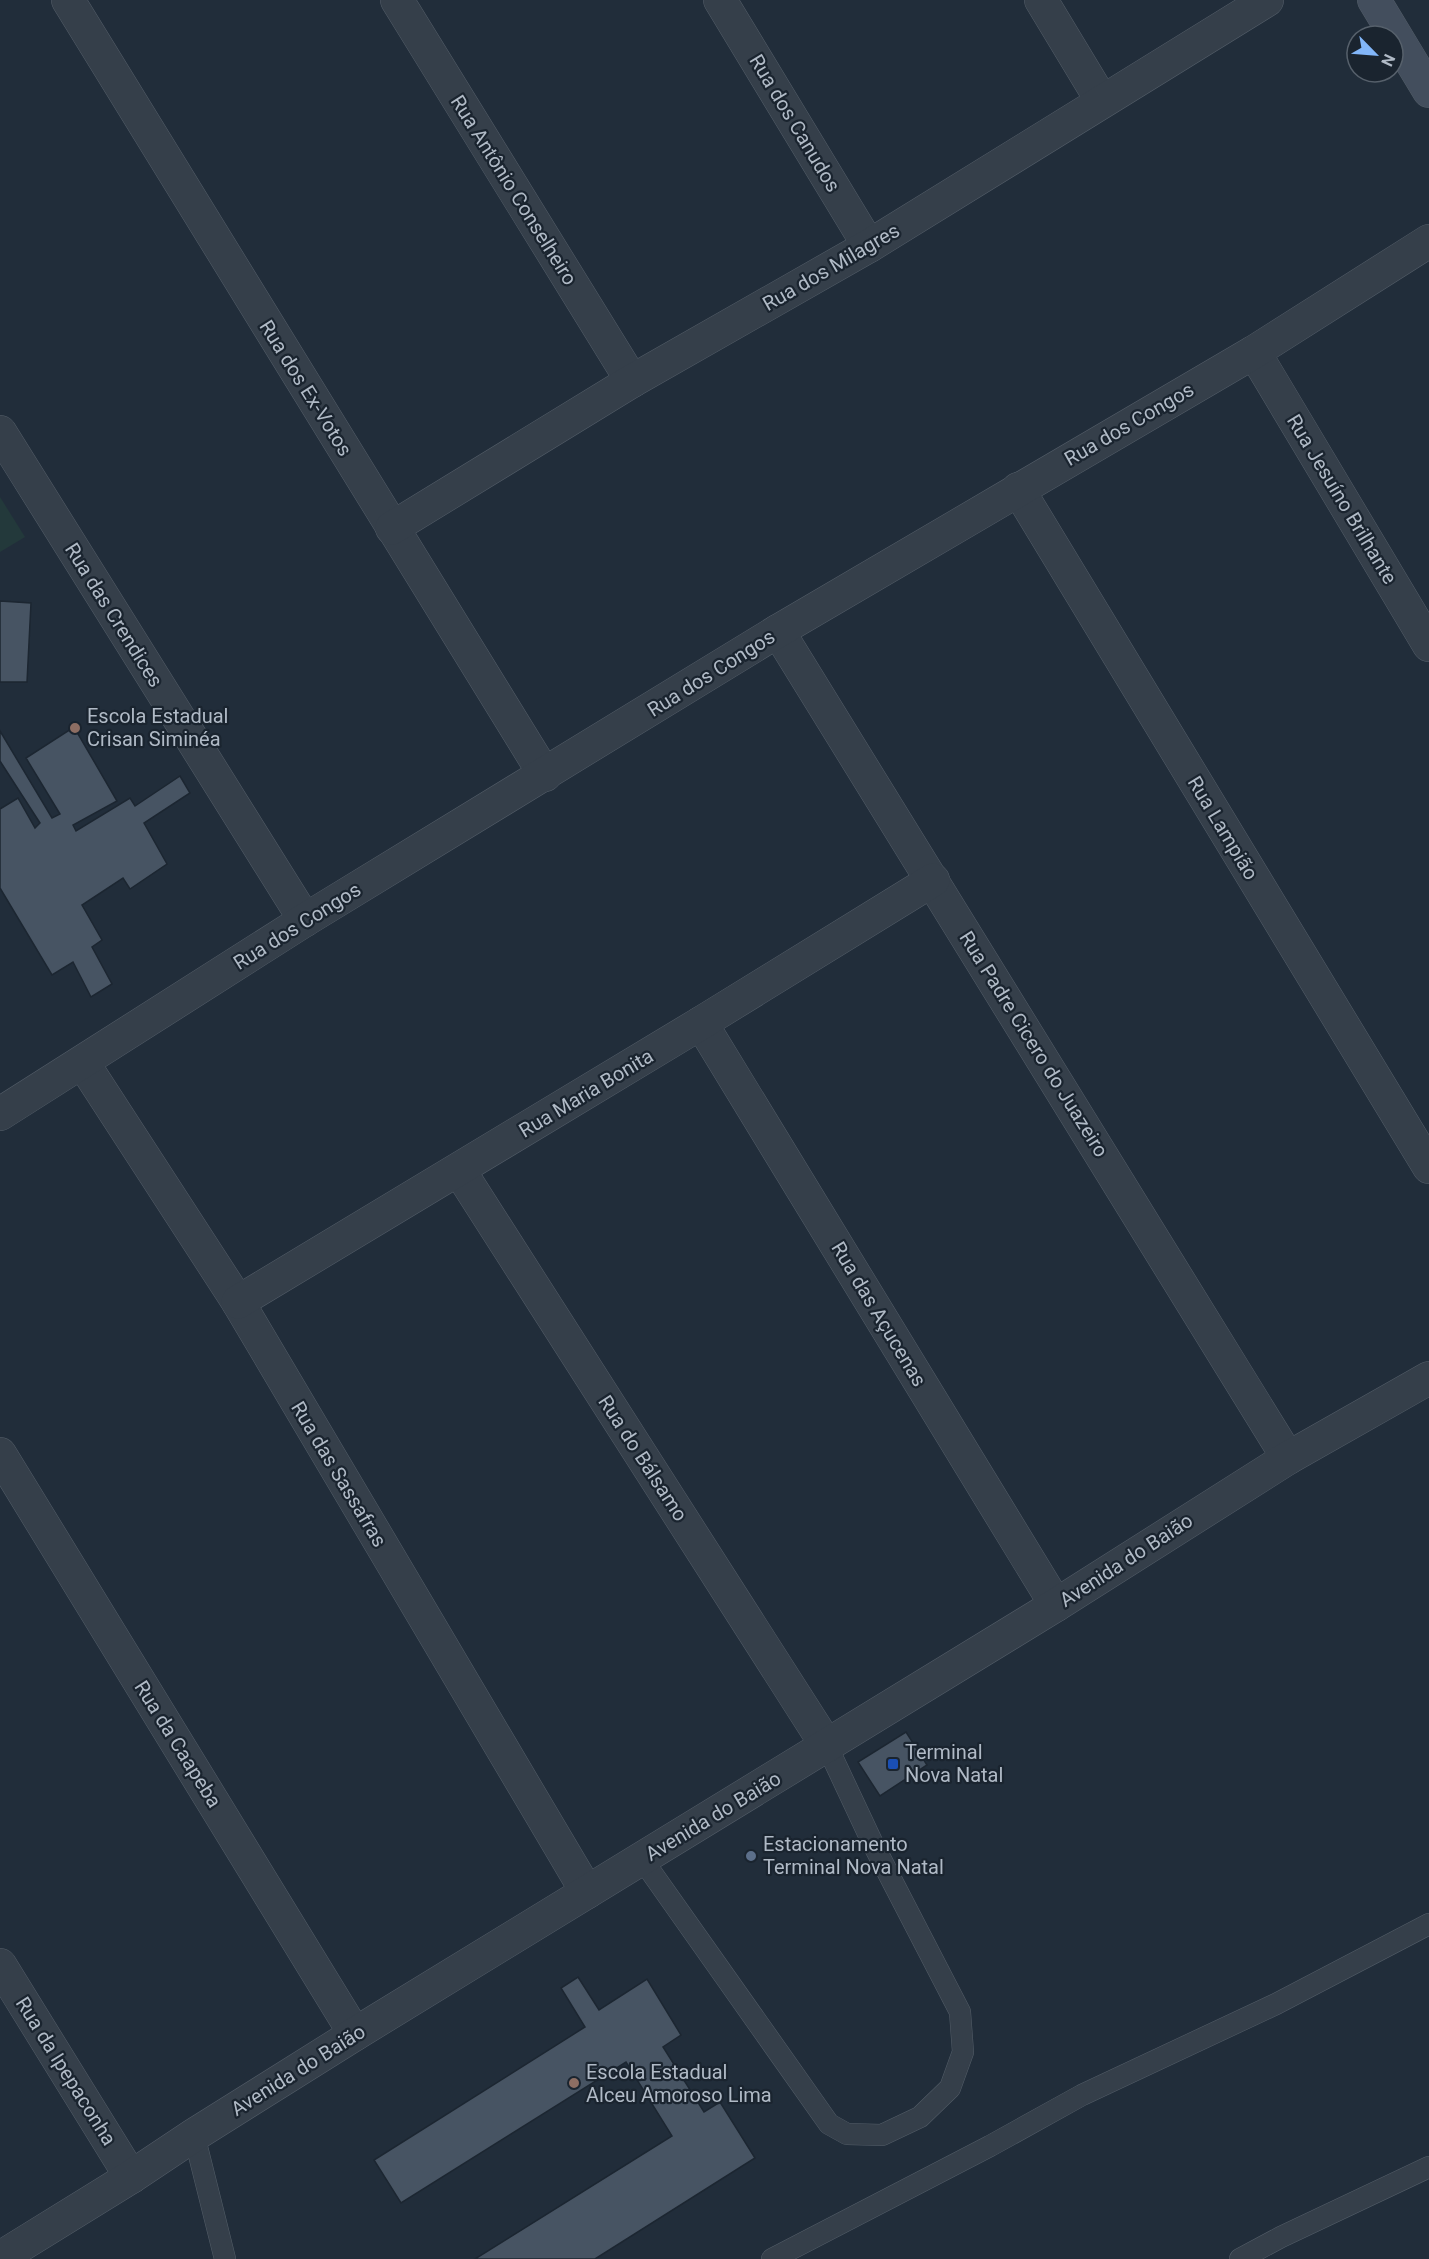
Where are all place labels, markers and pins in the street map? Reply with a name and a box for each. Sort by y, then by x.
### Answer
place label: Escola Estadual Crisan Siminéa [87,704,228,751]
marker: Escola Estadual Crisan Siminéa [68,721,82,735]
place label: Terminal Nova Natal [905,1740,1003,1787]
marker: Terminal Nova Natal [886,1757,900,1771]
place label: Estacionamento Terminal Nova Natal [763,1832,944,1879]
marker: Estacionamento Terminal Nova Natal [744,1849,758,1863]
place label: Escola Estadual Alceu Amoroso Lima [586,2060,772,2107]
marker: Escola Estadual Alceu Amoroso Lima [567,2076,581,2090]

